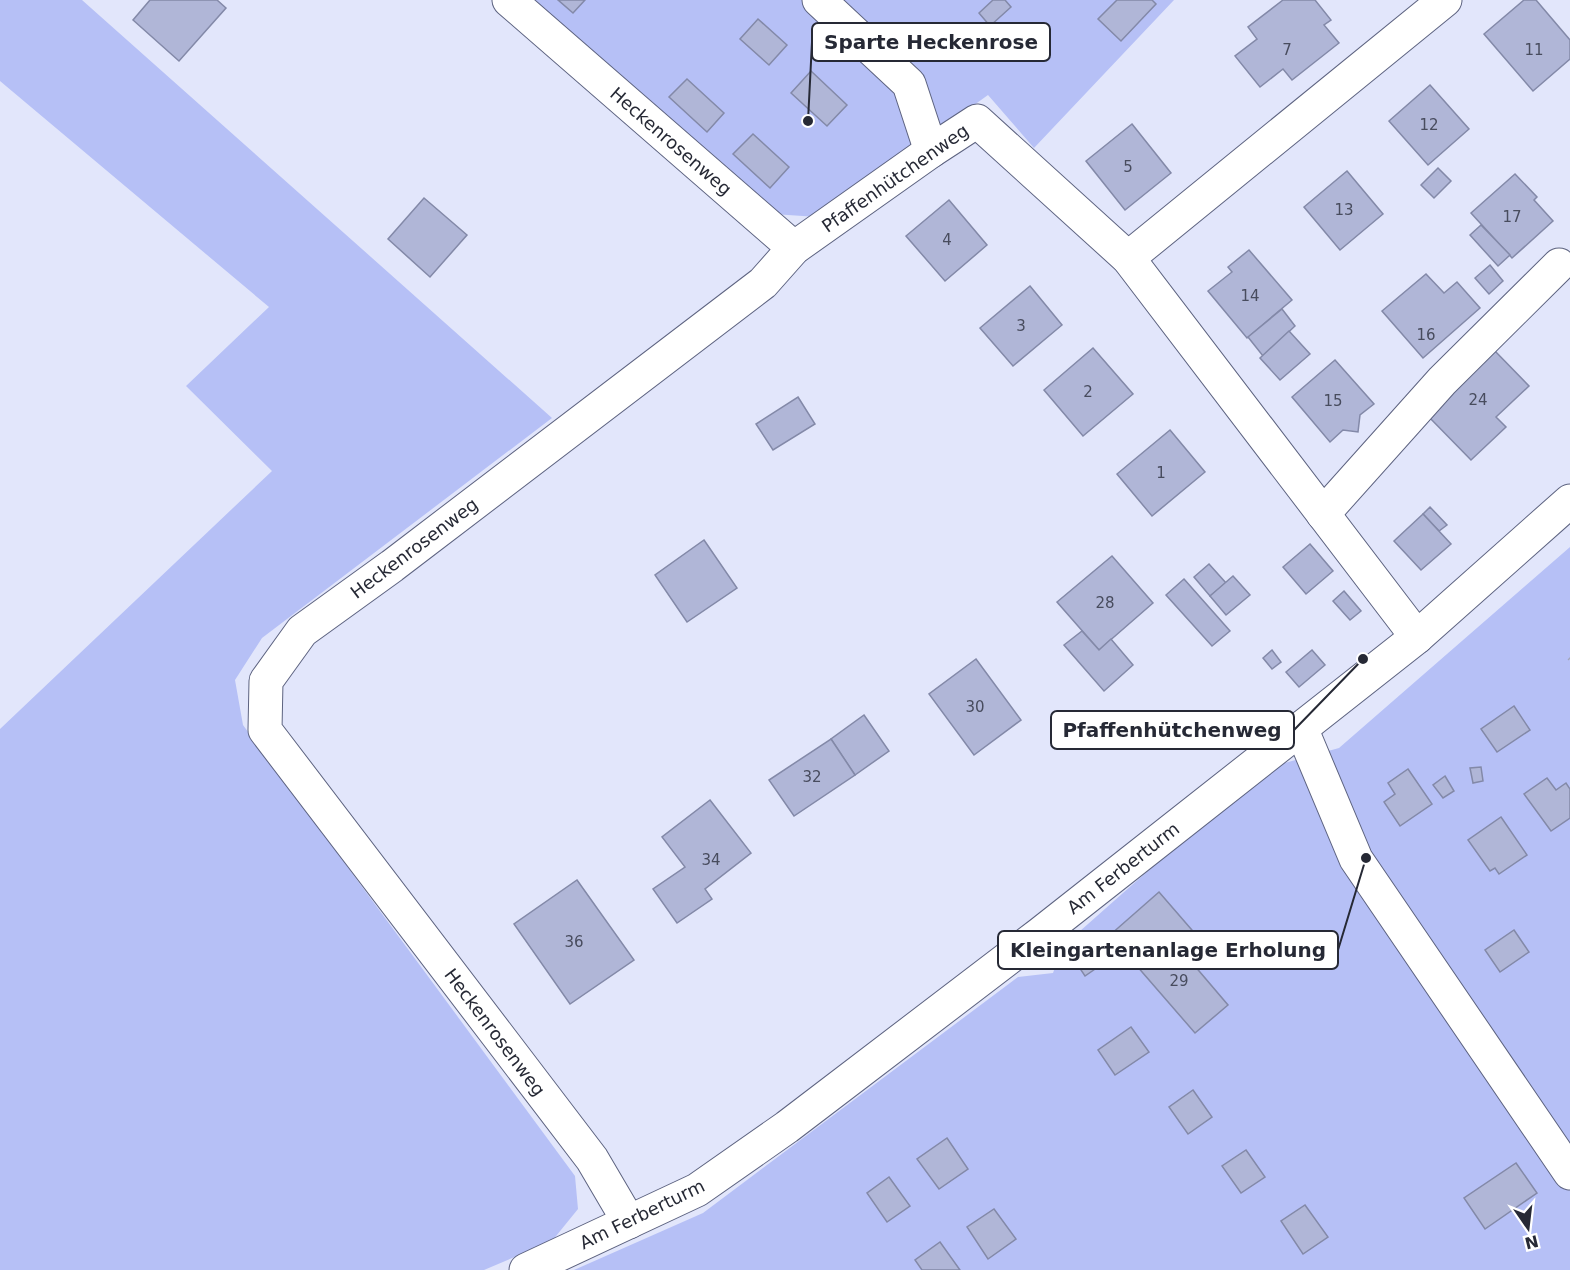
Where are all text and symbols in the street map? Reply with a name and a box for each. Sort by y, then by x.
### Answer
callout: Sparte Heckenrose [812,23,1050,61]
text: Sparte Heckenrose [824,30,1038,54]
house number: 7 [1282,41,1292,59]
house number: 11 [1524,41,1544,59]
street label: Heckenrosenweg [606,83,736,199]
house number: 12 [1419,116,1439,134]
street label: Pfaffenhütchenweg [818,119,972,237]
house number: 5 [1123,158,1133,176]
house number: 13 [1334,201,1354,219]
house number: 17 [1502,208,1522,226]
house number: 4 [942,231,952,249]
house number: 14 [1240,287,1260,305]
house number: 3 [1016,317,1026,335]
house number: 16 [1416,326,1436,344]
house number: 2 [1083,383,1093,401]
house number: 24 [1468,391,1488,409]
house number: 15 [1323,392,1343,410]
house number: 1 [1156,464,1166,482]
street label: Heckenrosenweg [346,493,482,603]
house number: 28 [1095,594,1115,612]
house number: 30 [965,698,985,716]
callout: Pfaffenhütchenweg [1051,711,1294,749]
text: Pfaffenhütchenweg [1062,718,1282,742]
house number: 32 [802,768,822,786]
street label: Am Ferberturm [1063,818,1183,918]
house number: 34 [701,851,721,869]
callout: Kleingartenanlage Erholung [998,931,1338,969]
house number: 36 [564,933,584,951]
text: Kleingartenanlage Erholung [1010,938,1326,962]
street label: Heckenrosenweg [440,964,550,1100]
house number: 29 [1169,972,1189,990]
street label: Am Ferberturm [576,1175,708,1253]
north arrow [1498,1198,1558,1258]
text: N [1523,1231,1540,1253]

